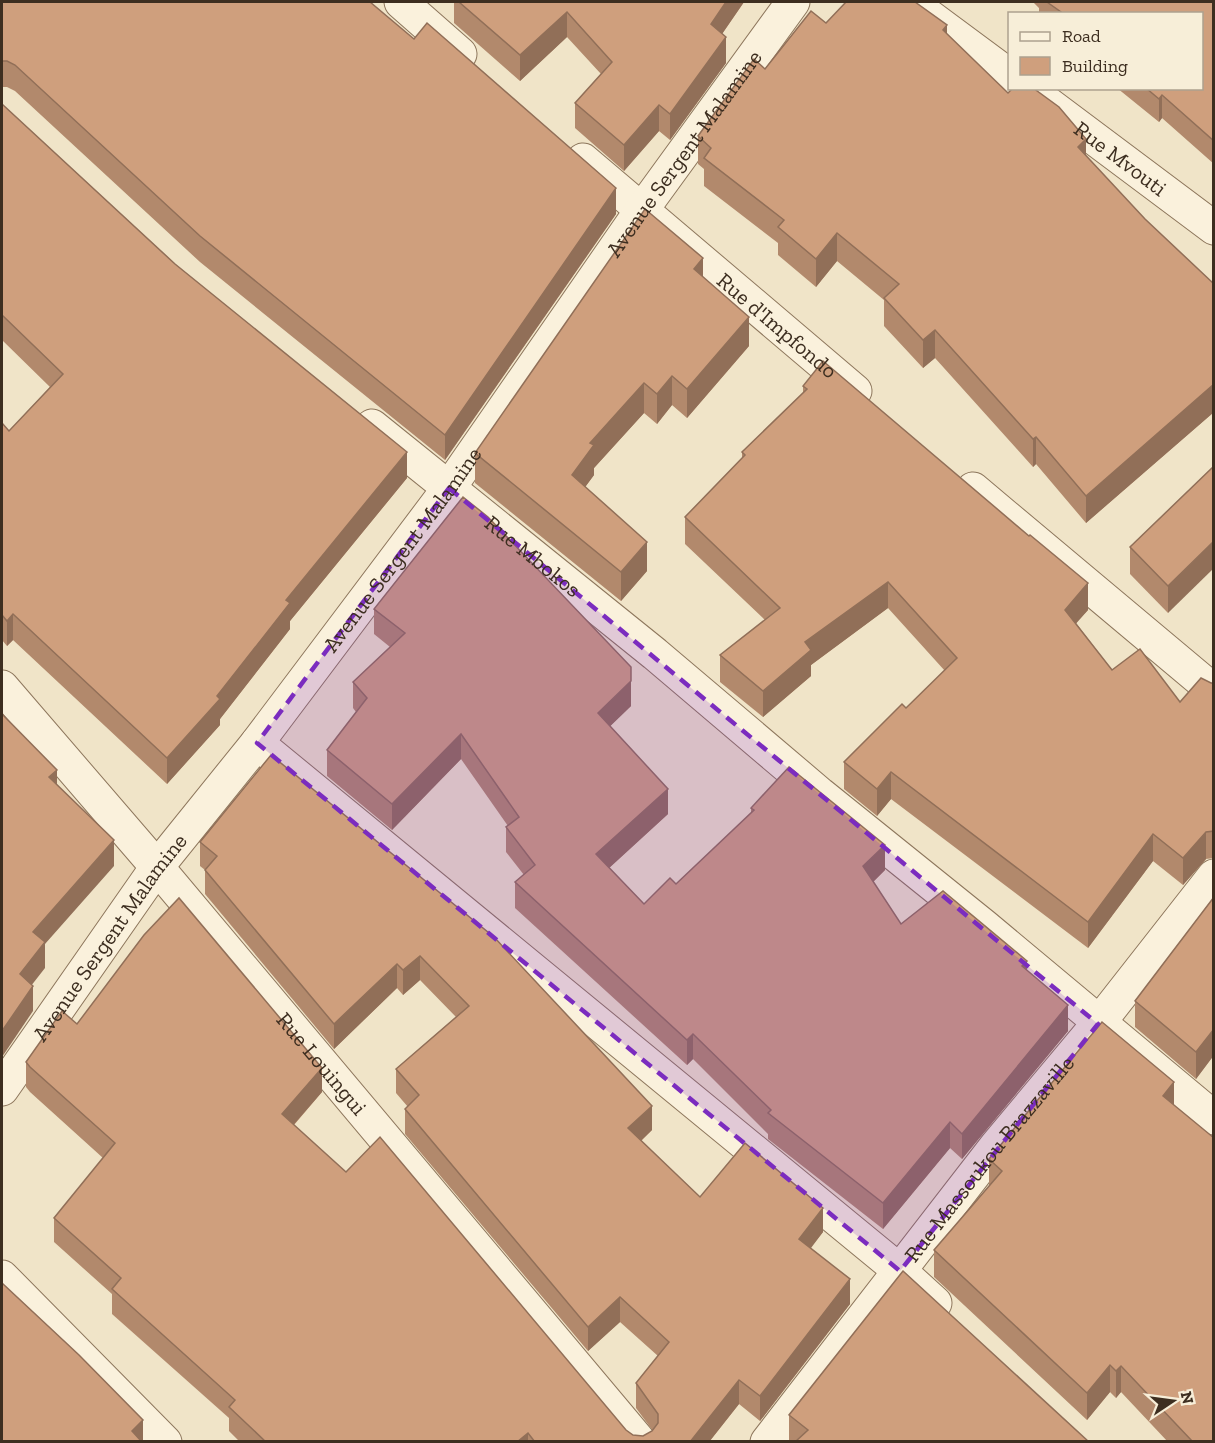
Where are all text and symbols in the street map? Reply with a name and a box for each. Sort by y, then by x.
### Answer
legend [1008,12,1203,90]
text: Road [1062,25,1101,47]
street label: Avenue Sergent Malamine [600,45,767,262]
text: Building [1062,55,1128,77]
street label: Rue Mvouti [1069,115,1172,202]
street label: Rue d'Impfondo [712,266,843,384]
street label: Avenue Sergent Malamine [317,442,487,657]
street label: Rue Mbokos [480,509,587,603]
street label: Avenue Sergent Malamine [26,828,192,1046]
street label: Rue Louingui [271,1006,373,1120]
street label: Rue Massoukou Brazzaville [898,1050,1080,1267]
north arrow [1143,1371,1203,1431]
text: N [1177,1390,1198,1406]

